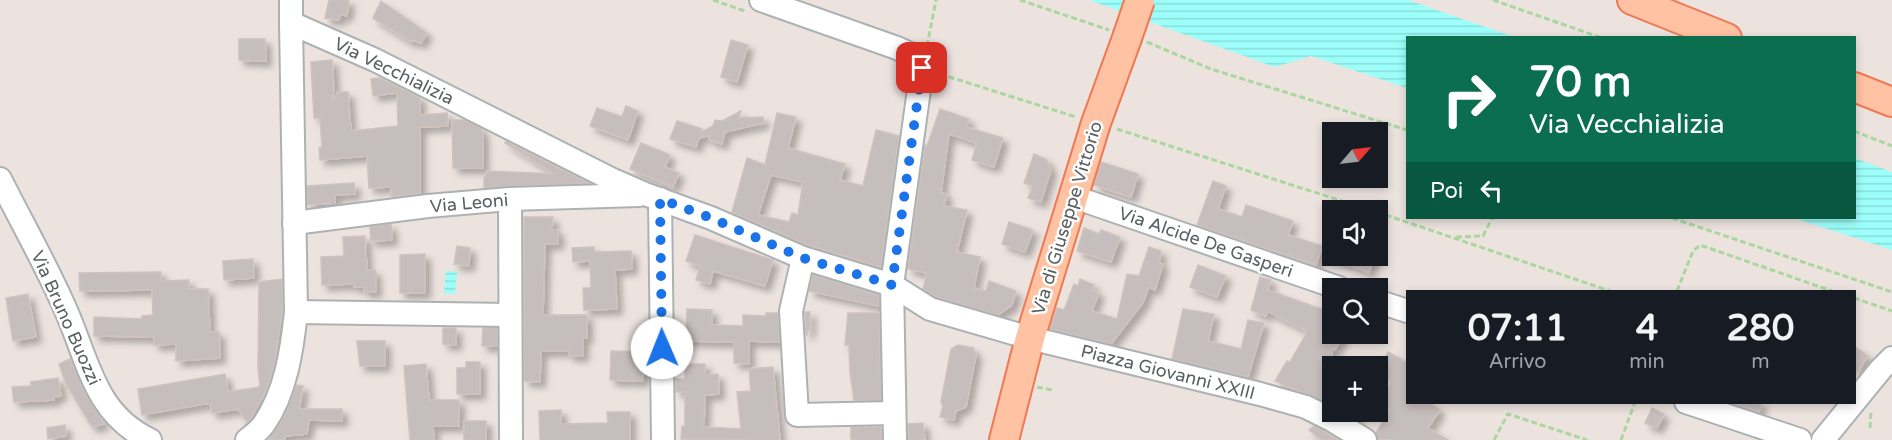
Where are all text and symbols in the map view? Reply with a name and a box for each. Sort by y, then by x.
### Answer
street label: Via Vecchializia [331,33,457,109]
pin [896,42,947,93]
icon: arrive [905,51,938,84]
text: 70 m [1529,57,1631,108]
icon: right [1430,60,1508,138]
text: Via Vecchializia [1529,108,1725,141]
street label: Via di Giuseppe Vittorio [1027,118,1107,317]
north arrow [1322,122,1388,188]
map controls [1322,122,1388,422]
icon: left [1475,174,1508,207]
text: Poi [1430,178,1463,204]
street label: Via Leoni [429,189,509,217]
button: sound [1322,200,1388,266]
street label: Via Alcide De Gasperi [1116,202,1296,282]
street label: Via Bruno Buozzi [26,247,106,389]
button: search [1322,278,1388,344]
text: 07:11 [1468,307,1568,350]
text: 4 [1636,307,1658,350]
text: 280 [1726,307,1794,350]
position arrow [630,316,694,380]
street label: Piazza Giovanni XXIII [1079,340,1257,404]
text: Arrivo [1489,350,1546,374]
text: min [1629,350,1665,374]
text: m [1751,350,1770,374]
button: + [1322,356,1388,422]

